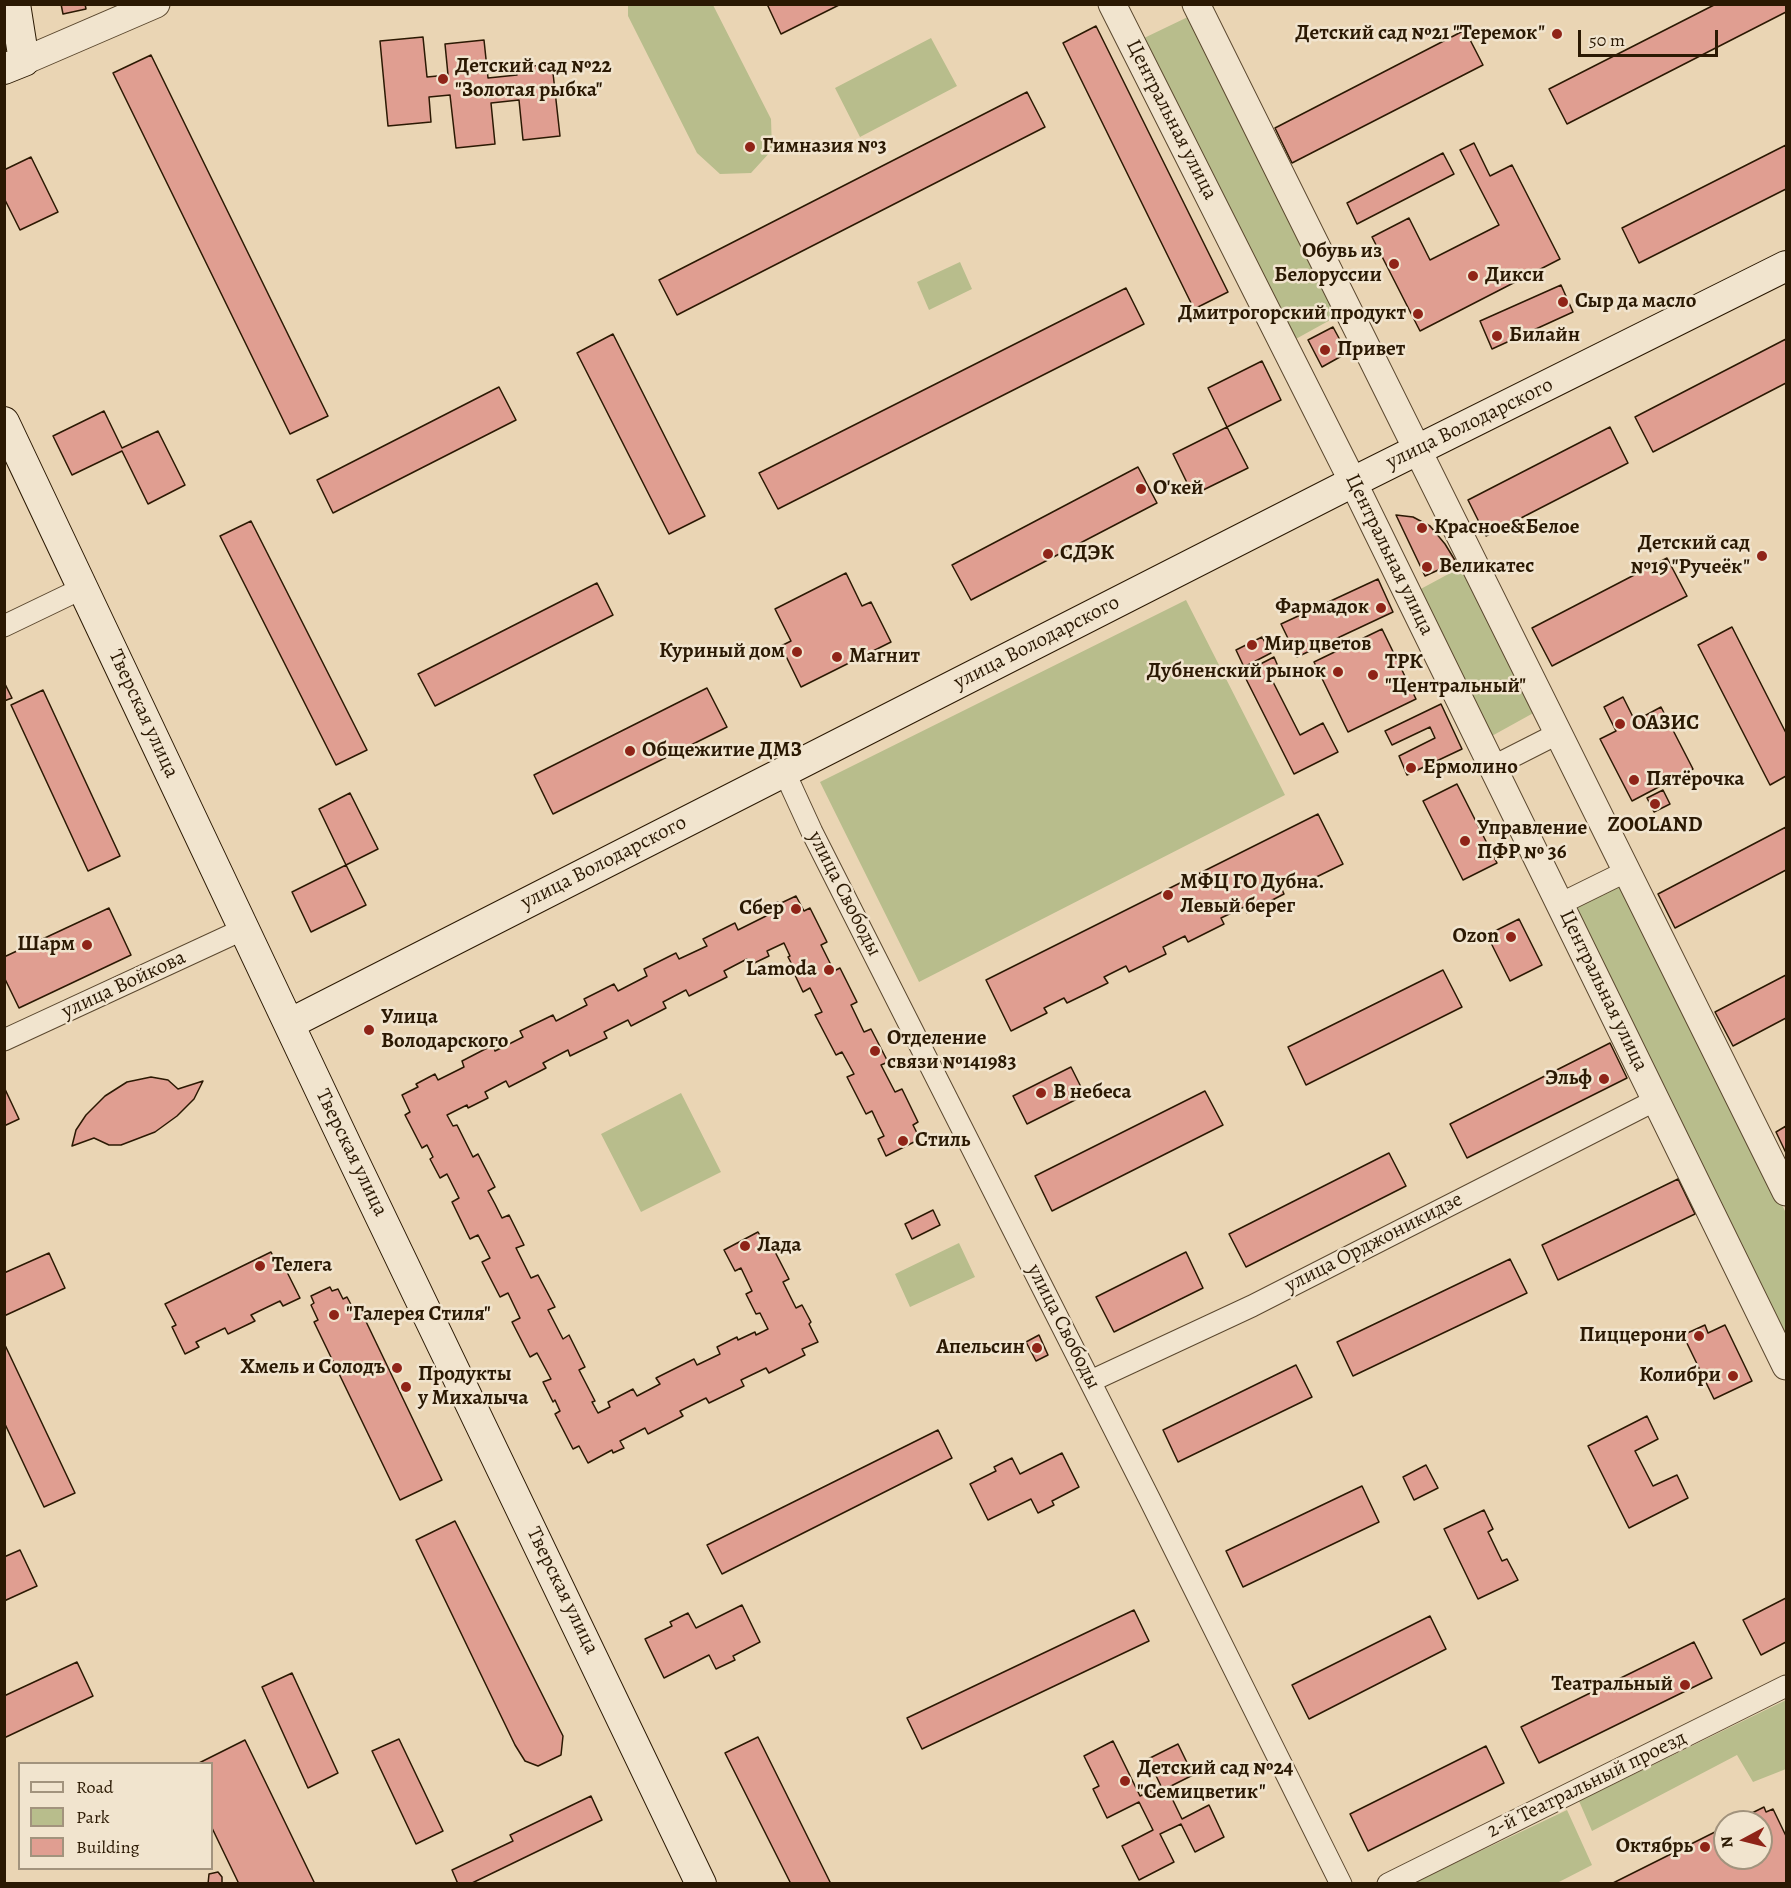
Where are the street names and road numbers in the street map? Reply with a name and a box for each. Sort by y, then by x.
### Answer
street label: Центральная улица [1120,36,1222,204]
street label: улица Володарского [1383,373,1557,475]
street label: Центральная улица [1339,470,1439,640]
street label: улица Володарского [950,590,1124,696]
street label: Тверская улица [102,646,184,782]
street label: улица Володарского [517,810,691,916]
street label: улица Свободы [802,827,886,961]
street label: Центральная улица [1553,906,1653,1076]
street label: улица Войкова [58,945,190,1025]
street label: Тверская улица [309,1085,393,1221]
street label: улица Орджоникидзе [1281,1187,1467,1299]
street label: улица Свободы [1021,1260,1105,1394]
street label: Тверская улица [520,1523,604,1659]
street label: 2-й Театральный проезд [1483,1726,1691,1844]

